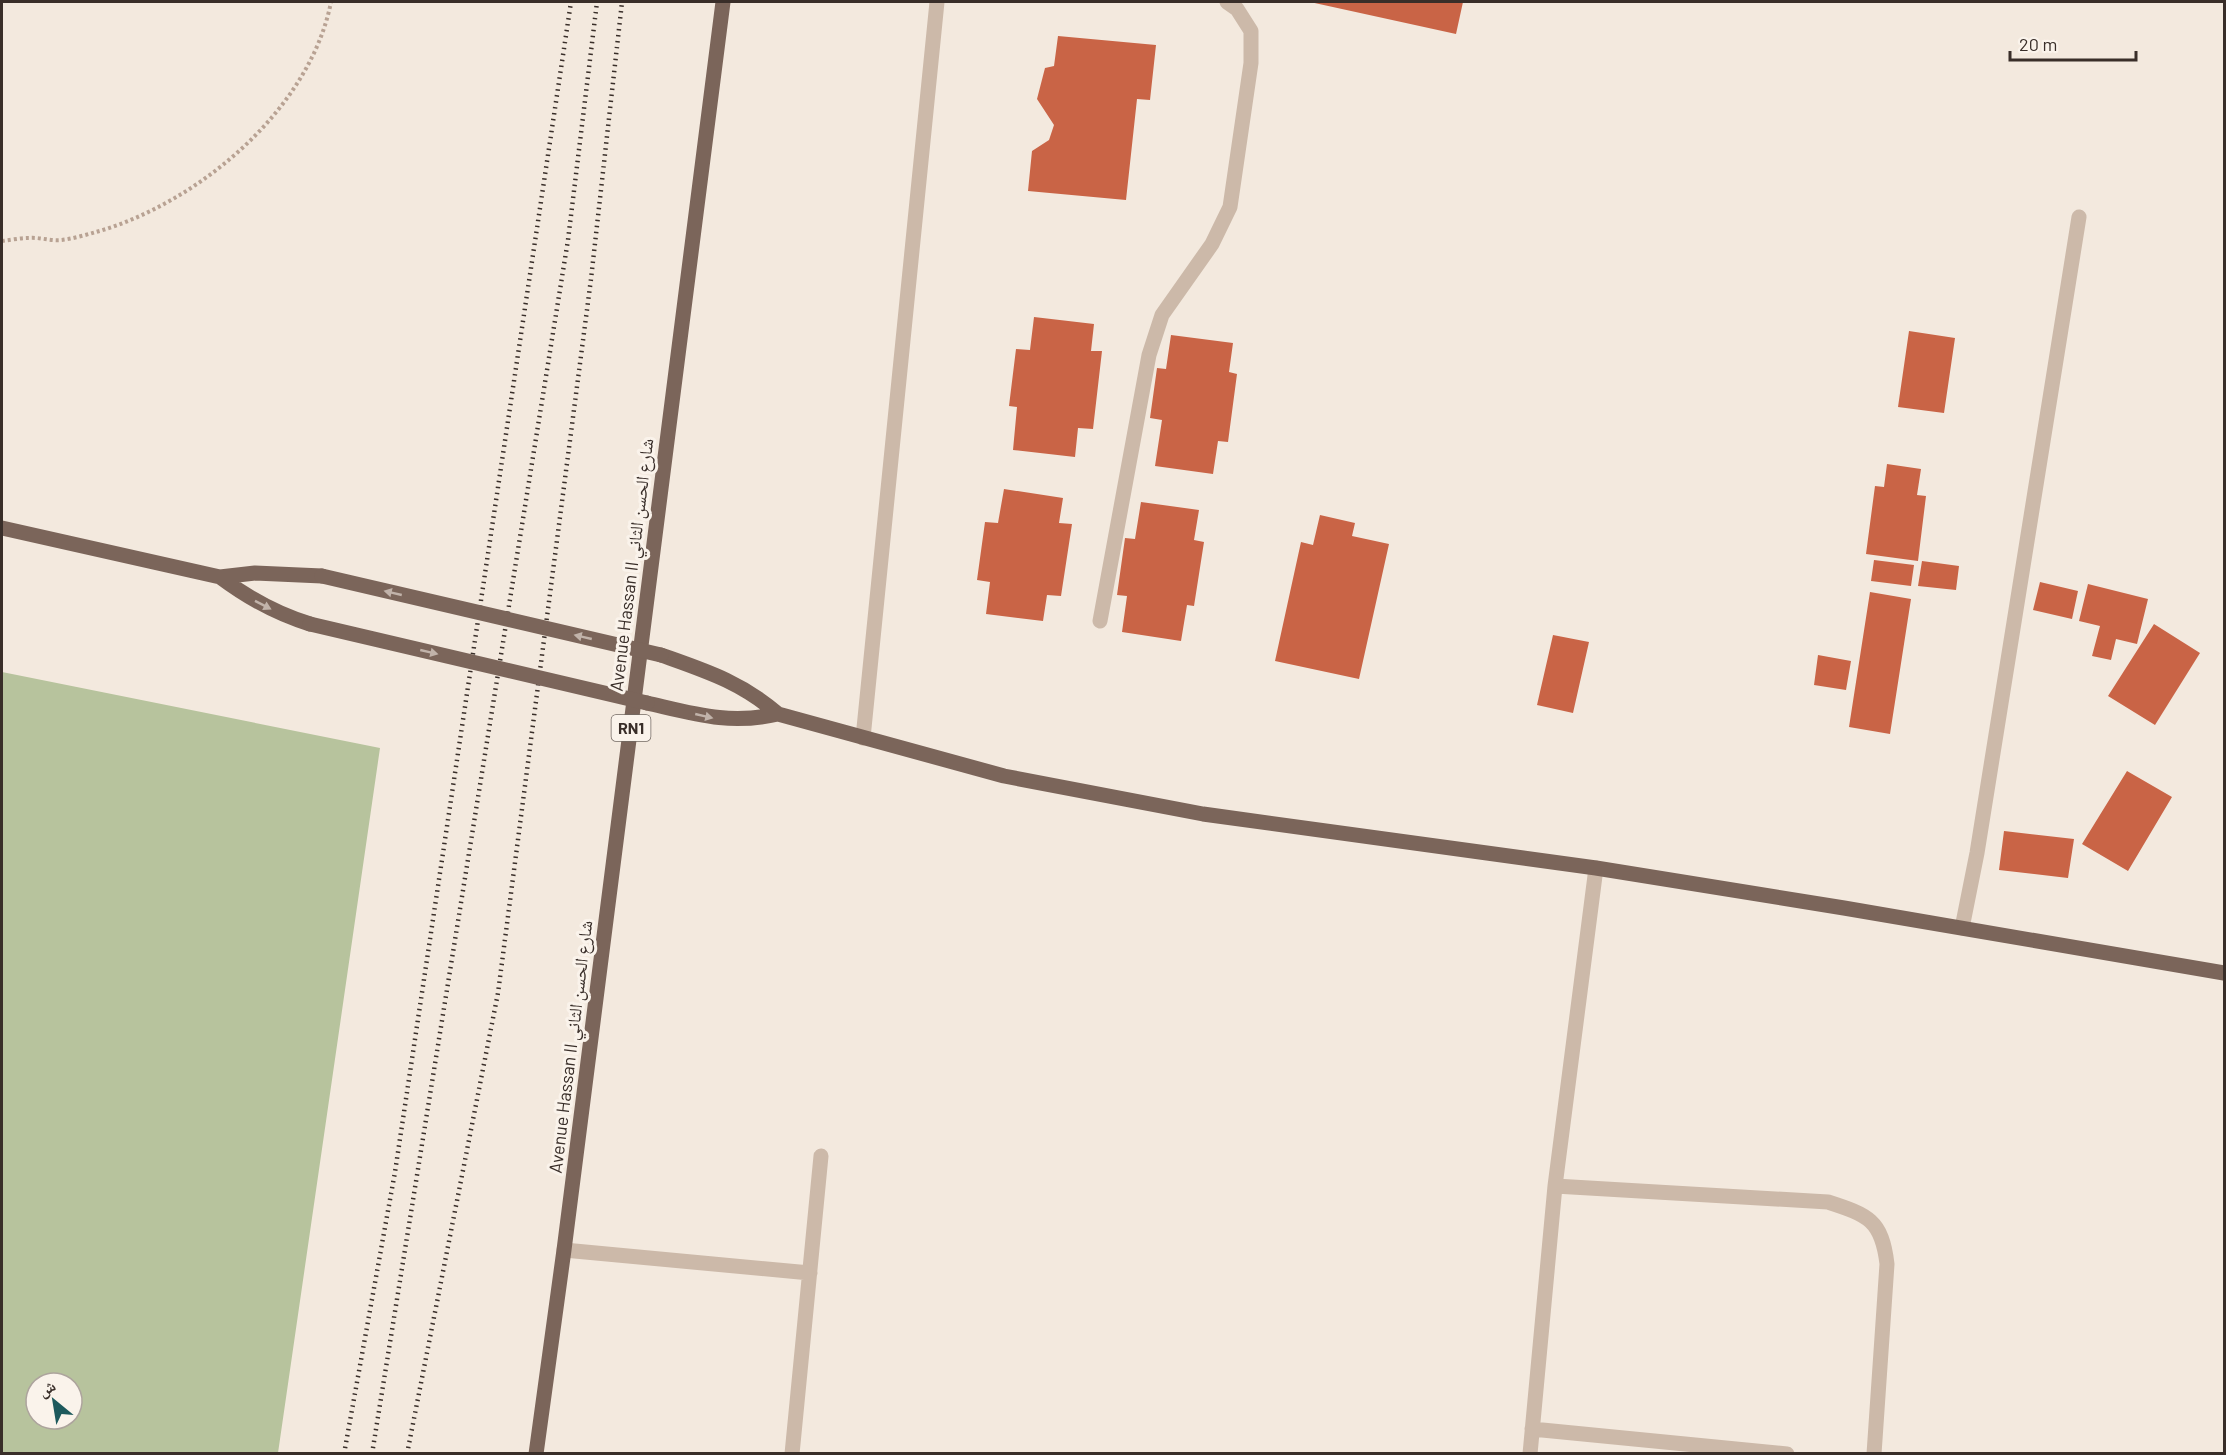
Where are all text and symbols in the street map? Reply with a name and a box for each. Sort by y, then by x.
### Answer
scale bar [2010,24,2136,62]
text: 20 m [2019,33,2057,55]
street label: Avenue Hassan II شارع الحسن الثاني [605,437,662,693]
one-way arrow [384,587,402,597]
one-way arrow [254,600,271,610]
one-way arrow [574,631,592,641]
one-way arrow [420,648,439,657]
one-way arrow [695,712,714,721]
road number: RN1 [612,715,650,741]
street label: Avenue Hassan II شارع الحسن الثاني [544,919,601,1175]
north arrow [24,1371,84,1431]
text: ش [34,1375,59,1401]

